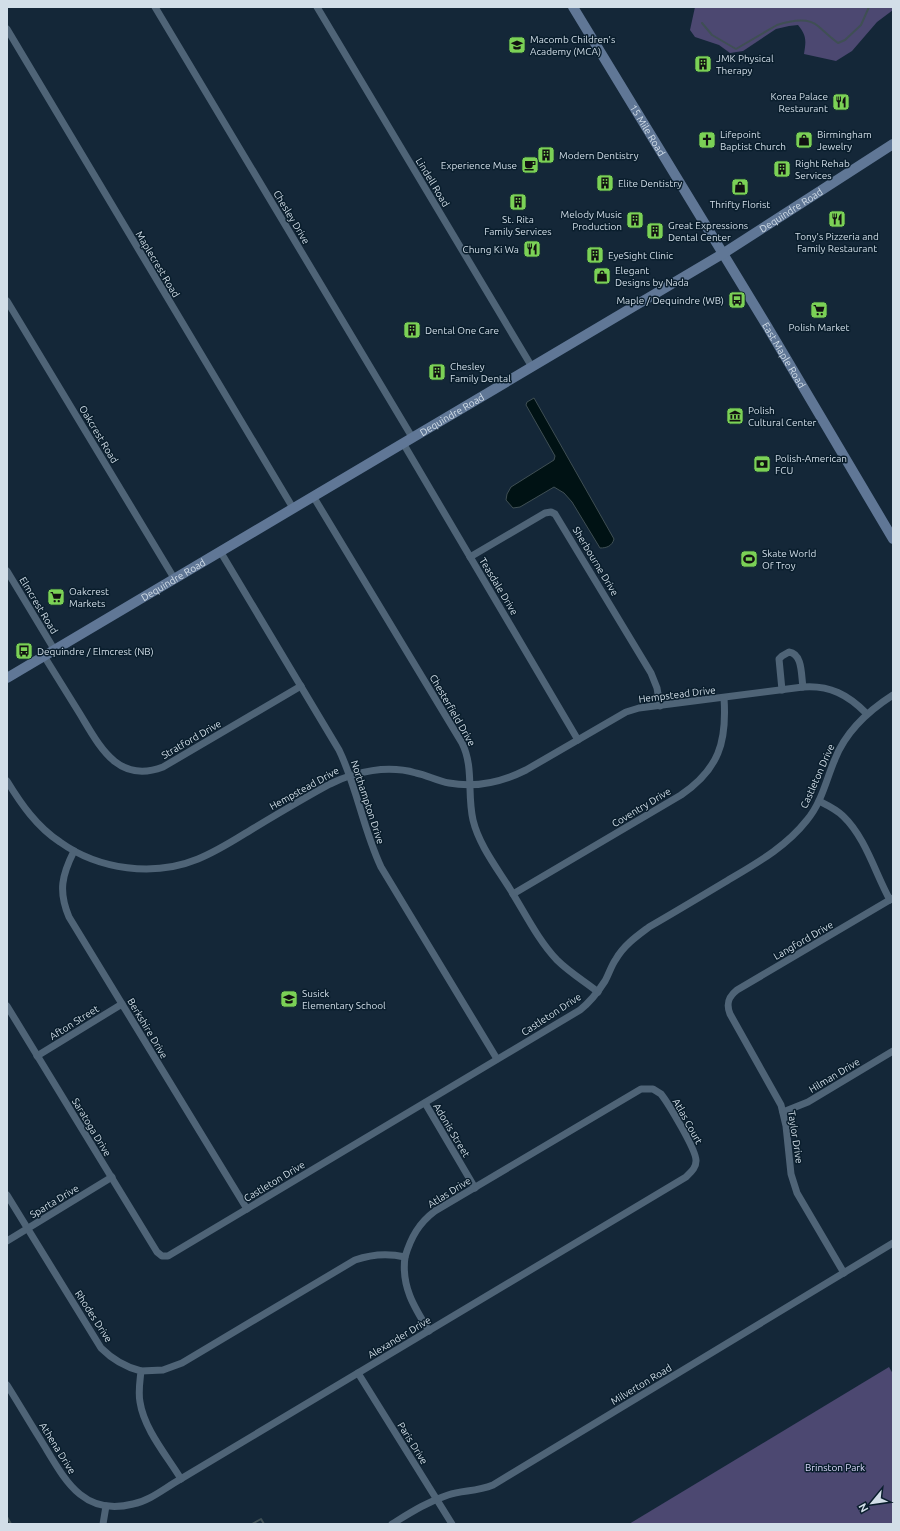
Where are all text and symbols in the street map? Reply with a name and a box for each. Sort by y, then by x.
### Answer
place label: Macomb Children's Academy (MCA) [530,34,615,57]
school or university icon: Macomb Children's Academy (MCA) [507,35,527,55]
place label: JMK Physical Therapy [716,53,774,76]
building icon: JMK Physical Therapy [693,54,713,74]
place label: Korea Palace Restaurant [771,91,828,114]
restaurant icon: Korea Palace Restaurant [831,92,851,112]
street label: 15 Mile Road [628,103,667,158]
place label: Lifepoint Baptist Church [720,129,786,152]
place label: Birmingham Jewelry [817,129,872,152]
church icon: Lifepoint Baptist Church [697,130,717,150]
shop icon: Birmingham Jewelry [794,130,814,150]
building icon: Modern Dentistry [536,145,556,165]
place label: Modern Dentistry [559,150,639,161]
cafe icon: Experience Muse [520,155,540,175]
street label: Lindell Road [414,156,452,209]
place label: Right Rehab Services [795,158,850,181]
building icon: Right Rehab Services [772,159,792,179]
place label: Experience Muse [441,160,517,171]
building icon: Elite Dentistry [595,173,615,193]
shop icon: Thrifty Florist [730,177,750,197]
place label: Elite Dentistry [618,178,682,189]
street label: Dequindre Road [757,186,825,235]
street label: Chesley Drive [271,188,312,246]
building icon: St. Rita Family Services [508,192,528,212]
place label: Thrifty Florist [710,199,770,210]
place label: Melody Music Production [561,209,622,232]
restaurant icon: Tony's Pizzeria and Family Restaurant [827,209,847,229]
building icon: Melody Music Production [625,210,645,230]
place label: St. Rita Family Services [484,214,552,237]
place label: Great Expressions Dental Center [668,220,748,243]
building icon: Great Expressions Dental Center [645,221,665,241]
street label: Maplecrest Road [133,229,182,300]
place label: Tony's Pizzeria and Family Restaurant [795,231,879,254]
restaurant icon: Chung Ki Wa [522,239,542,259]
place label: Chung Ki Wa [463,244,519,255]
building icon: EyeSight Clinic [585,245,605,265]
place label: EyeSight Clinic [608,250,673,261]
place label: Elegant Designs by Nada [615,265,689,288]
shop icon: Elegant Designs by Nada [592,266,612,286]
bus stop icon: Maple / Dequindre (WB) [727,290,747,310]
place label: Maple / Dequindre (WB) [616,295,724,306]
supermarket icon: Polish Market [809,300,829,320]
building icon: Dental One Care [402,320,422,340]
street label: East Maple Road [760,320,807,390]
place label: Polish Market [788,322,850,333]
place label: Dental One Care [425,325,499,336]
place label: Chesley Family Dental [450,361,511,384]
building icon: Chesley Family Dental [427,362,447,382]
street label: Dequindre Road [418,391,486,438]
street label: Oakcrest Road [77,403,120,465]
place label: Polish Cultural Center [748,405,817,428]
museum icon: Polish Cultural Center [725,406,745,426]
place label: Polish-American FCU [775,453,847,476]
bank icon: Polish-American FCU [752,454,772,474]
street label: Sherbourne Drive [571,525,621,598]
place label: Skate World Of Troy [762,548,816,571]
sports icon: Skate World Of Troy [739,549,759,569]
street label: Teasdale Drive [477,556,520,617]
street label: Dequindre Road [139,557,208,603]
street label: Elmcrest Road [17,575,60,636]
place label: Oakcrest Markets [69,586,109,609]
supermarket icon: Oakcrest Markets [46,587,66,607]
bus stop icon: Dequindre / Elmcrest (NB) [14,641,34,661]
place label: Dequindre / Elmcrest (NB) [37,646,154,657]
street label: Chesterfield Drive [428,672,478,748]
street label: Hempstead Drive [638,684,716,705]
street label: Stratford Drive [159,718,223,761]
street label: Castleton Drive [798,742,837,810]
street label: Northampton Drive [349,759,386,845]
street label: Hempstead Drive [268,765,341,812]
street label: Coventry Drive [610,786,673,829]
street label: Langford Drive [772,919,835,962]
place label: Susick Elementary School [302,988,386,1011]
school or university icon: Susick Elementary School [279,989,299,1009]
street label: Castleton Drive [519,991,583,1038]
street label: Berkshire Drive [125,996,170,1060]
street label: Afton Street [48,1003,101,1042]
street label: Hilman Drive [807,1056,862,1095]
street label: Saratoga Drive [70,1096,113,1158]
street label: Atlas Court [671,1097,705,1146]
street label: Adonis Street [431,1101,472,1159]
street label: Taylor Drive [786,1110,805,1164]
street label: Castleton Drive [242,1159,307,1204]
street label: Atlas Drive [426,1175,473,1210]
street label: Sparta Drive [28,1183,81,1220]
street label: Rhodes Drive [73,1288,114,1344]
street label: Alexander Drive [366,1314,433,1361]
street label: Milverton Road [609,1362,674,1407]
street label: Paris Drive [395,1420,430,1466]
street label: Athena Drive [37,1421,78,1476]
park label: Brinston Park [805,1462,865,1473]
north arrow [852,1483,892,1523]
text: N [856,1501,870,1514]

